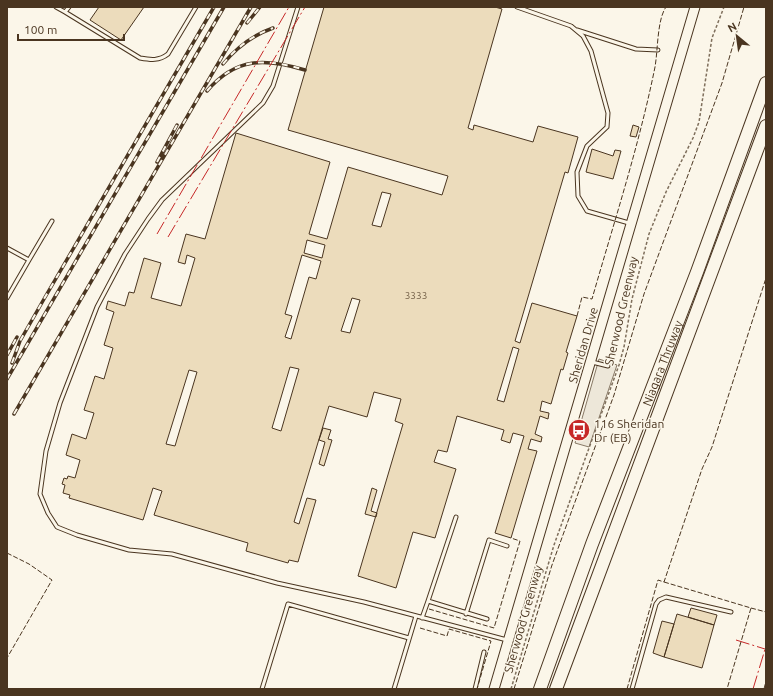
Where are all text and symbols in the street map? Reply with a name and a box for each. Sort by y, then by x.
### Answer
scale bar [18,16,124,42]
north arrow [717,16,757,56]
text: N [726,20,739,34]
text: 100 m [24,23,57,36]
street label: Sherwood Greenway [602,255,640,367]
house number: 3333 [405,290,427,301]
street label: Sheridan Drive [566,306,600,384]
street label: Niagara Thruway [640,318,684,408]
bus stop icon: 116 Sheridan Dr (EB) [566,417,592,443]
place label: 116 Sheridan Dr (EB) [594,417,664,445]
street label: Sherwood Greenway [501,563,545,674]

